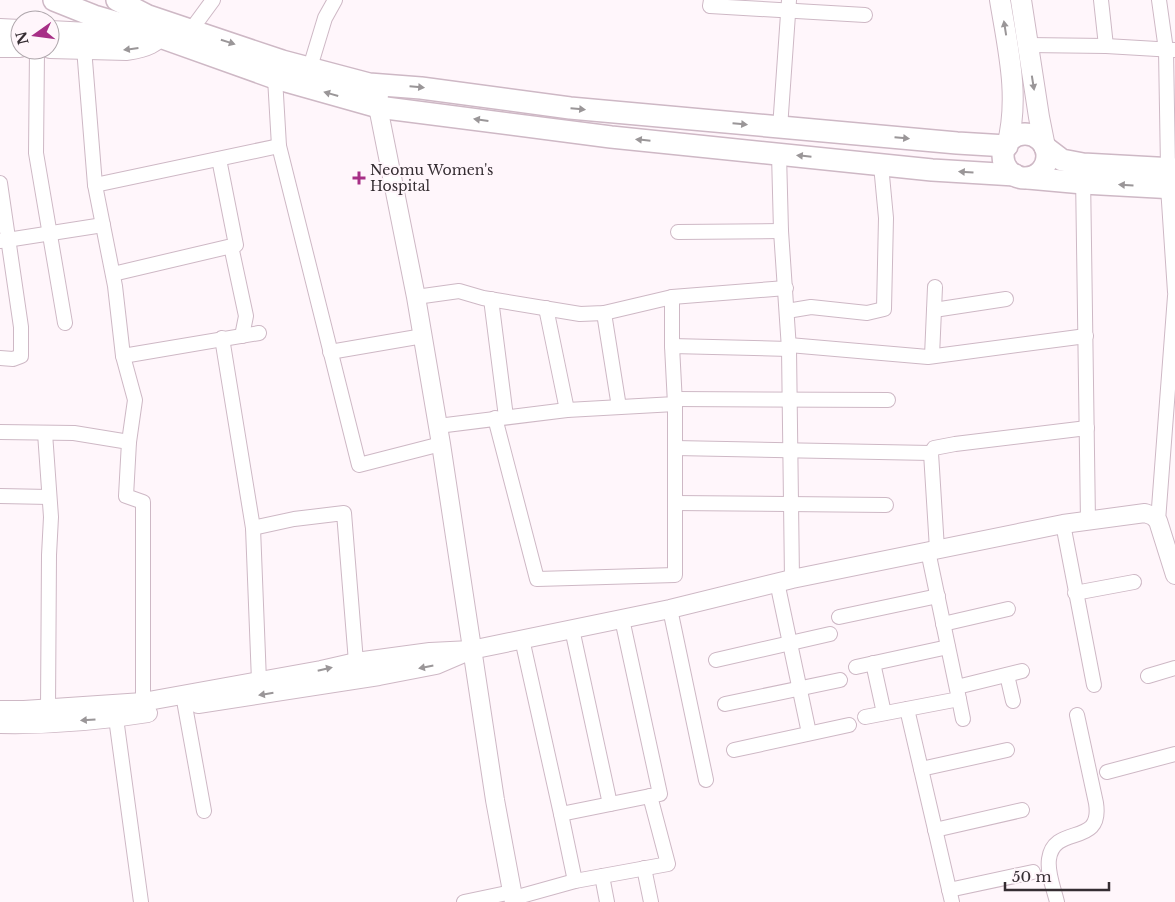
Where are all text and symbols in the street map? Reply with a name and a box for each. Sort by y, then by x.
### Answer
north arrow [10,10,60,60]
one-way arrow [1000,20,1008,36]
text: N [12,30,33,47]
one-way arrow [220,39,235,46]
one-way arrow [123,45,139,53]
one-way arrow [1030,75,1038,91]
one-way arrow [410,84,426,92]
one-way arrow [324,90,339,98]
one-way arrow [571,105,587,113]
one-way arrow [473,116,489,124]
one-way arrow [732,120,748,128]
one-way arrow [894,135,910,143]
one-way arrow [634,136,650,144]
one-way arrow [796,152,812,160]
place label: Neomu Women's Hospital [370,161,493,195]
one-way arrow [958,168,974,176]
marker: Neomu Women's Hospital [352,171,366,185]
one-way arrow [1118,181,1134,189]
one-way arrow [418,663,433,671]
one-way arrow [318,665,333,673]
one-way arrow [257,690,273,698]
one-way arrow [79,717,95,725]
scale bar [1005,860,1109,892]
text: 50 m [1012,867,1052,886]

